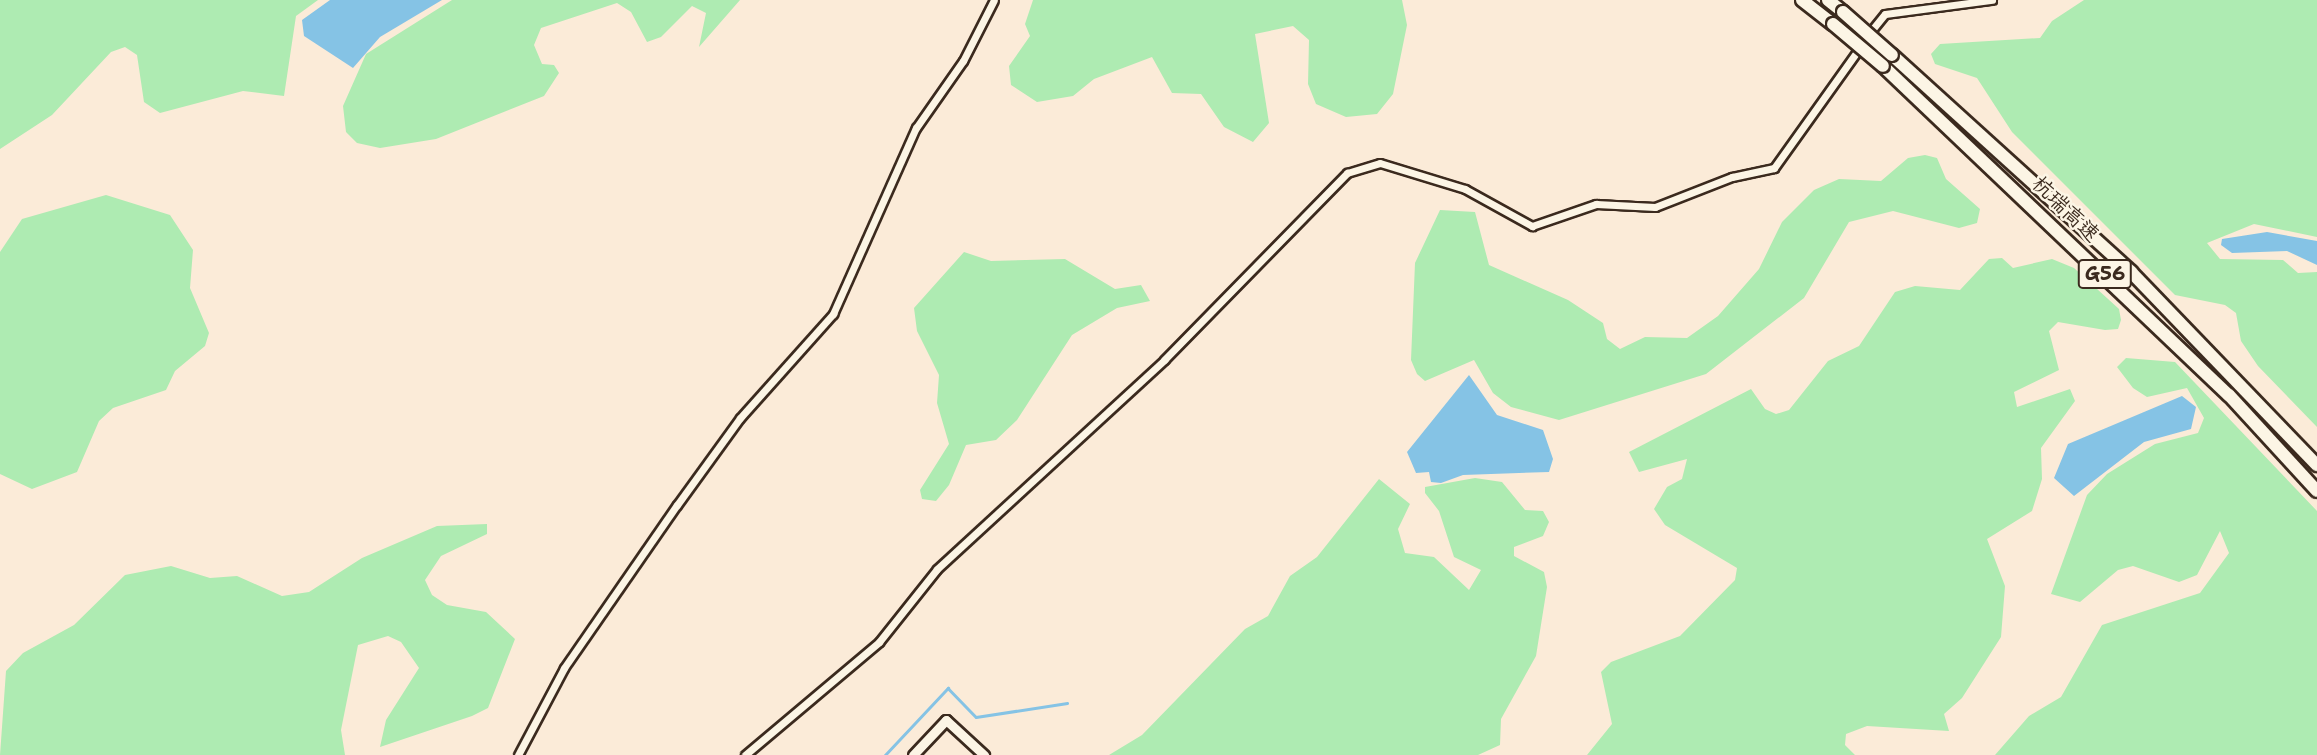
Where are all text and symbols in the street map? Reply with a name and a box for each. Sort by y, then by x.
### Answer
street label: 杭瑞高速 [2027,171,2105,247]
road number: G56 [2077,258,2133,290]

